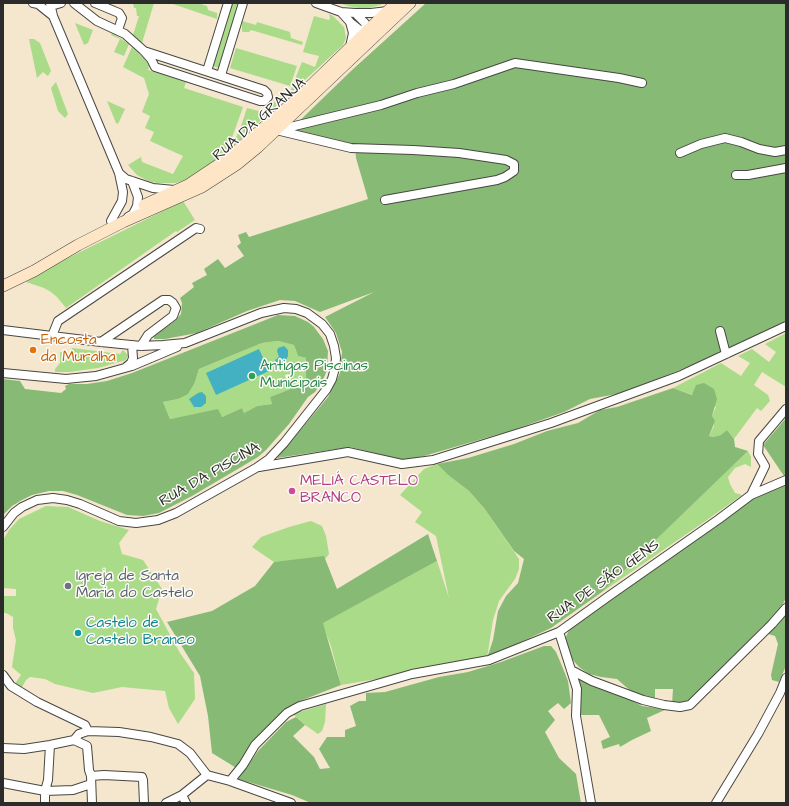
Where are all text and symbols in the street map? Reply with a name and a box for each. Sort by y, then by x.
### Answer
street label: RUA DA GRANJA [210,75,310,165]
place label: Encosta da Muralha [41,332,116,367]
marker: Encosta da Muralha [28,345,38,355]
place label: Antigas Piscinas Municipais [260,358,368,393]
marker: Antigas Piscinas Municipais [247,371,257,381]
street label: RUA DA PISCINA [156,439,264,511]
place label: MELIÁ CASTELO BRANCO [300,473,418,508]
marker: MELIÁ CASTELO BRANCO [287,486,297,496]
street label: RUA DE SÃO GENS [544,536,664,628]
place label: Igreja de Santa Maria do Castelo [76,568,193,603]
marker: Igreja de Santa Maria do Castelo [63,581,73,591]
place label: Castelo de Castelo Branco [86,615,195,650]
marker: Castelo de Castelo Branco [73,628,83,638]

